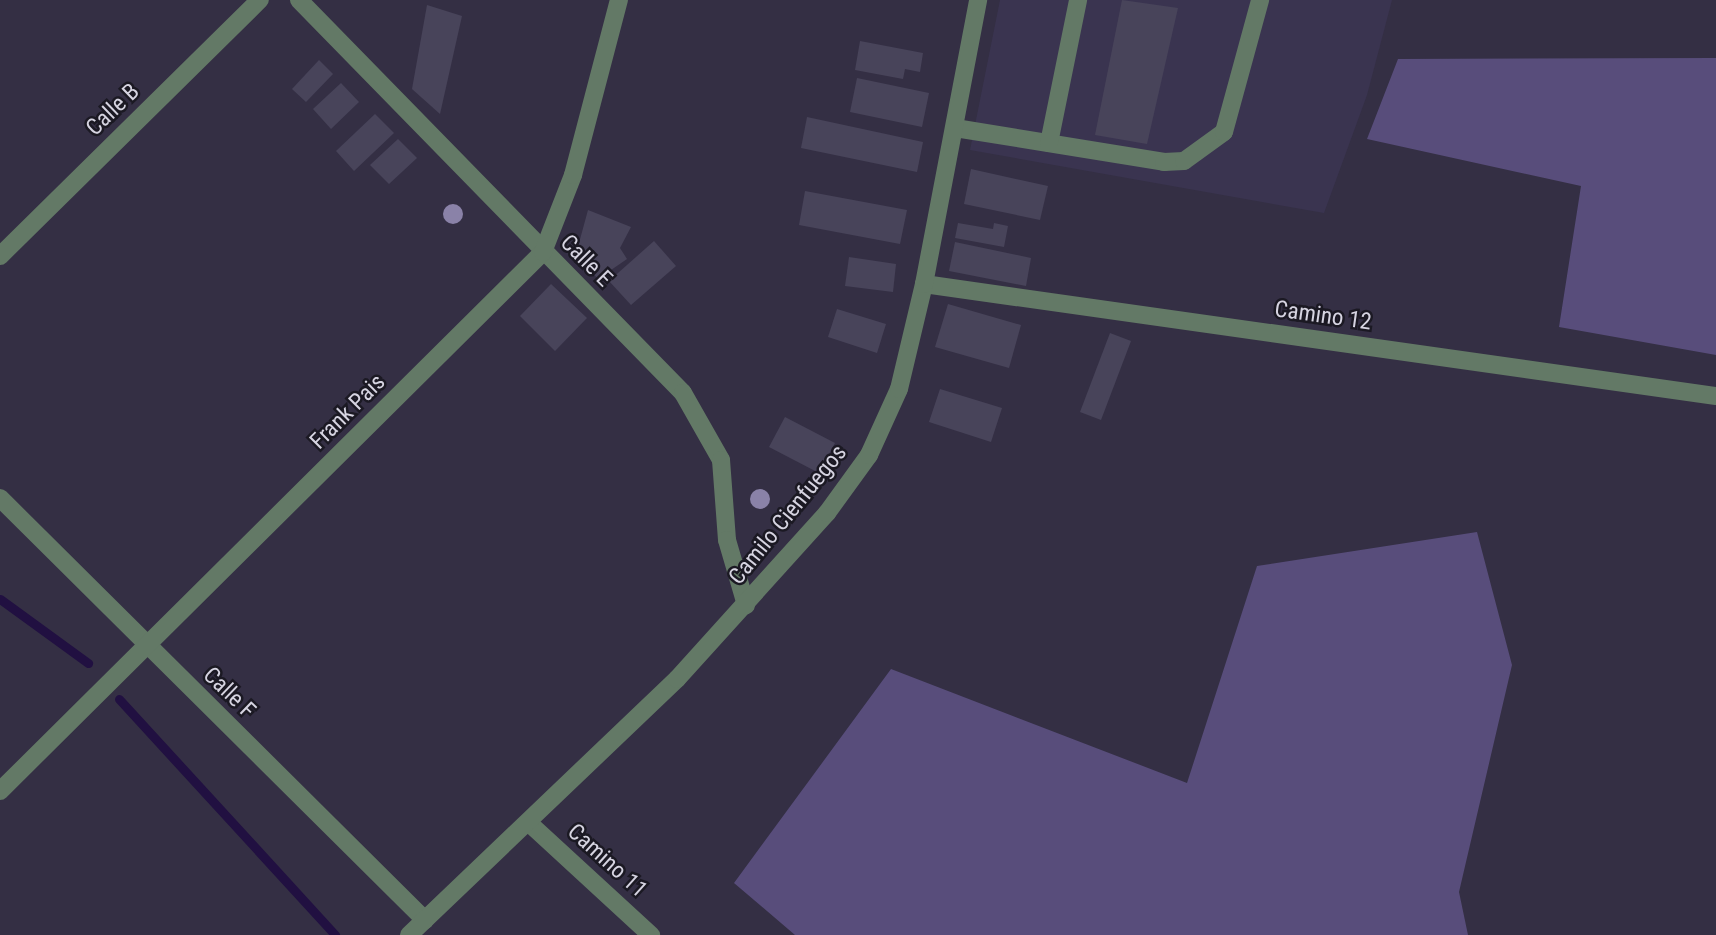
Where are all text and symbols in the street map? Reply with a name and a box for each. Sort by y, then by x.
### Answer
street label: Calle B [81,78,145,142]
street label: Calle E [554,229,618,293]
street label: Camino 12 [1273,296,1373,336]
street label: Frank Pais [305,369,391,455]
street label: Camilo Cienfuegos [723,440,853,590]
street label: Calle F [197,662,261,724]
street label: Camino 11 [562,818,652,904]

